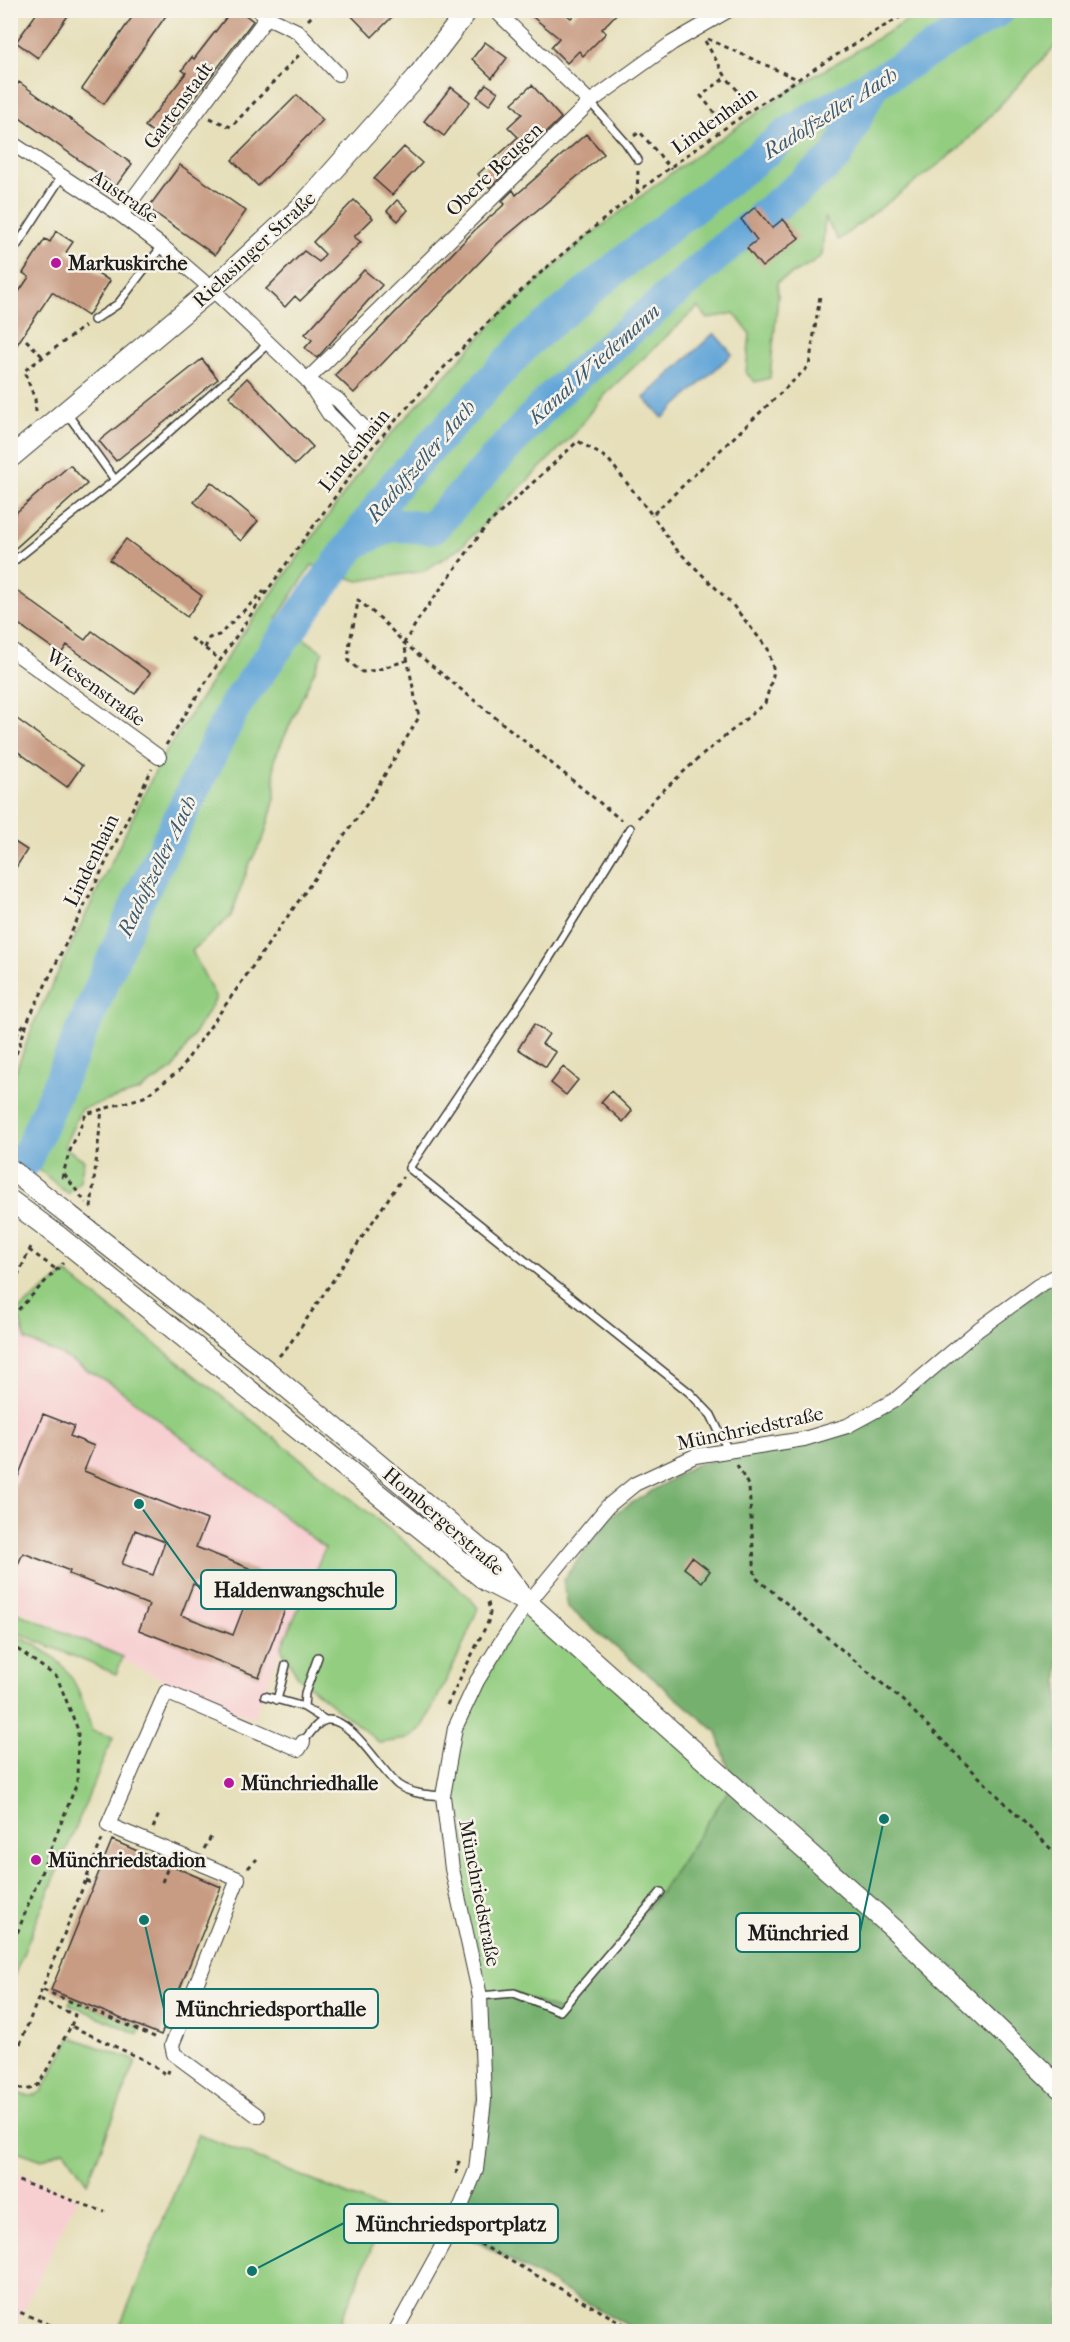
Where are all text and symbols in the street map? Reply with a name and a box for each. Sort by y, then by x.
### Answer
street label: Gartenstadt [139,57,218,154]
water label: Radolfzeller Aach [757,62,902,165]
street label: Lindenhain [667,82,762,159]
street label: Obere Beugen [441,117,548,221]
street label: Austraße [86,164,163,228]
street label: Rielasinger Straße [188,187,320,312]
place label: Markuskirche [67,252,187,275]
marker: Markuskirche [49,256,63,270]
water label: Kanal Wiedemann [522,299,665,431]
water label: Radolfzeller Aach [360,395,481,528]
street label: Lindenhain [314,404,395,496]
street label: Wiesenstraße [41,643,150,731]
water label: Radolfzeller Aach [112,792,202,942]
street label: Lindenhain [59,810,124,910]
street label: Münchriedstraße [675,1402,826,1455]
street label: Hombergerstraße [378,1462,509,1580]
callout: Haldenwangschule [201,1570,396,1609]
text: Haldenwangschule [214,1578,385,1602]
place label: Münchriedhalle [240,1772,378,1795]
marker: Münchriedhalle [222,1776,236,1790]
street label: Münchriedstraße [454,1818,505,1969]
place label: Münchriedstadion [47,1849,206,1872]
marker: Münchriedstadion [29,1853,43,1867]
callout: Münchried [736,1913,860,1952]
text: Münchried [747,1921,849,1945]
callout: Münchriedsporthalle [164,1989,378,2028]
text: Münchriedsporthalle [175,1997,367,2021]
callout: Münchriedsportplatz [344,2204,558,2243]
text: Münchriedsportplatz [355,2212,547,2236]

